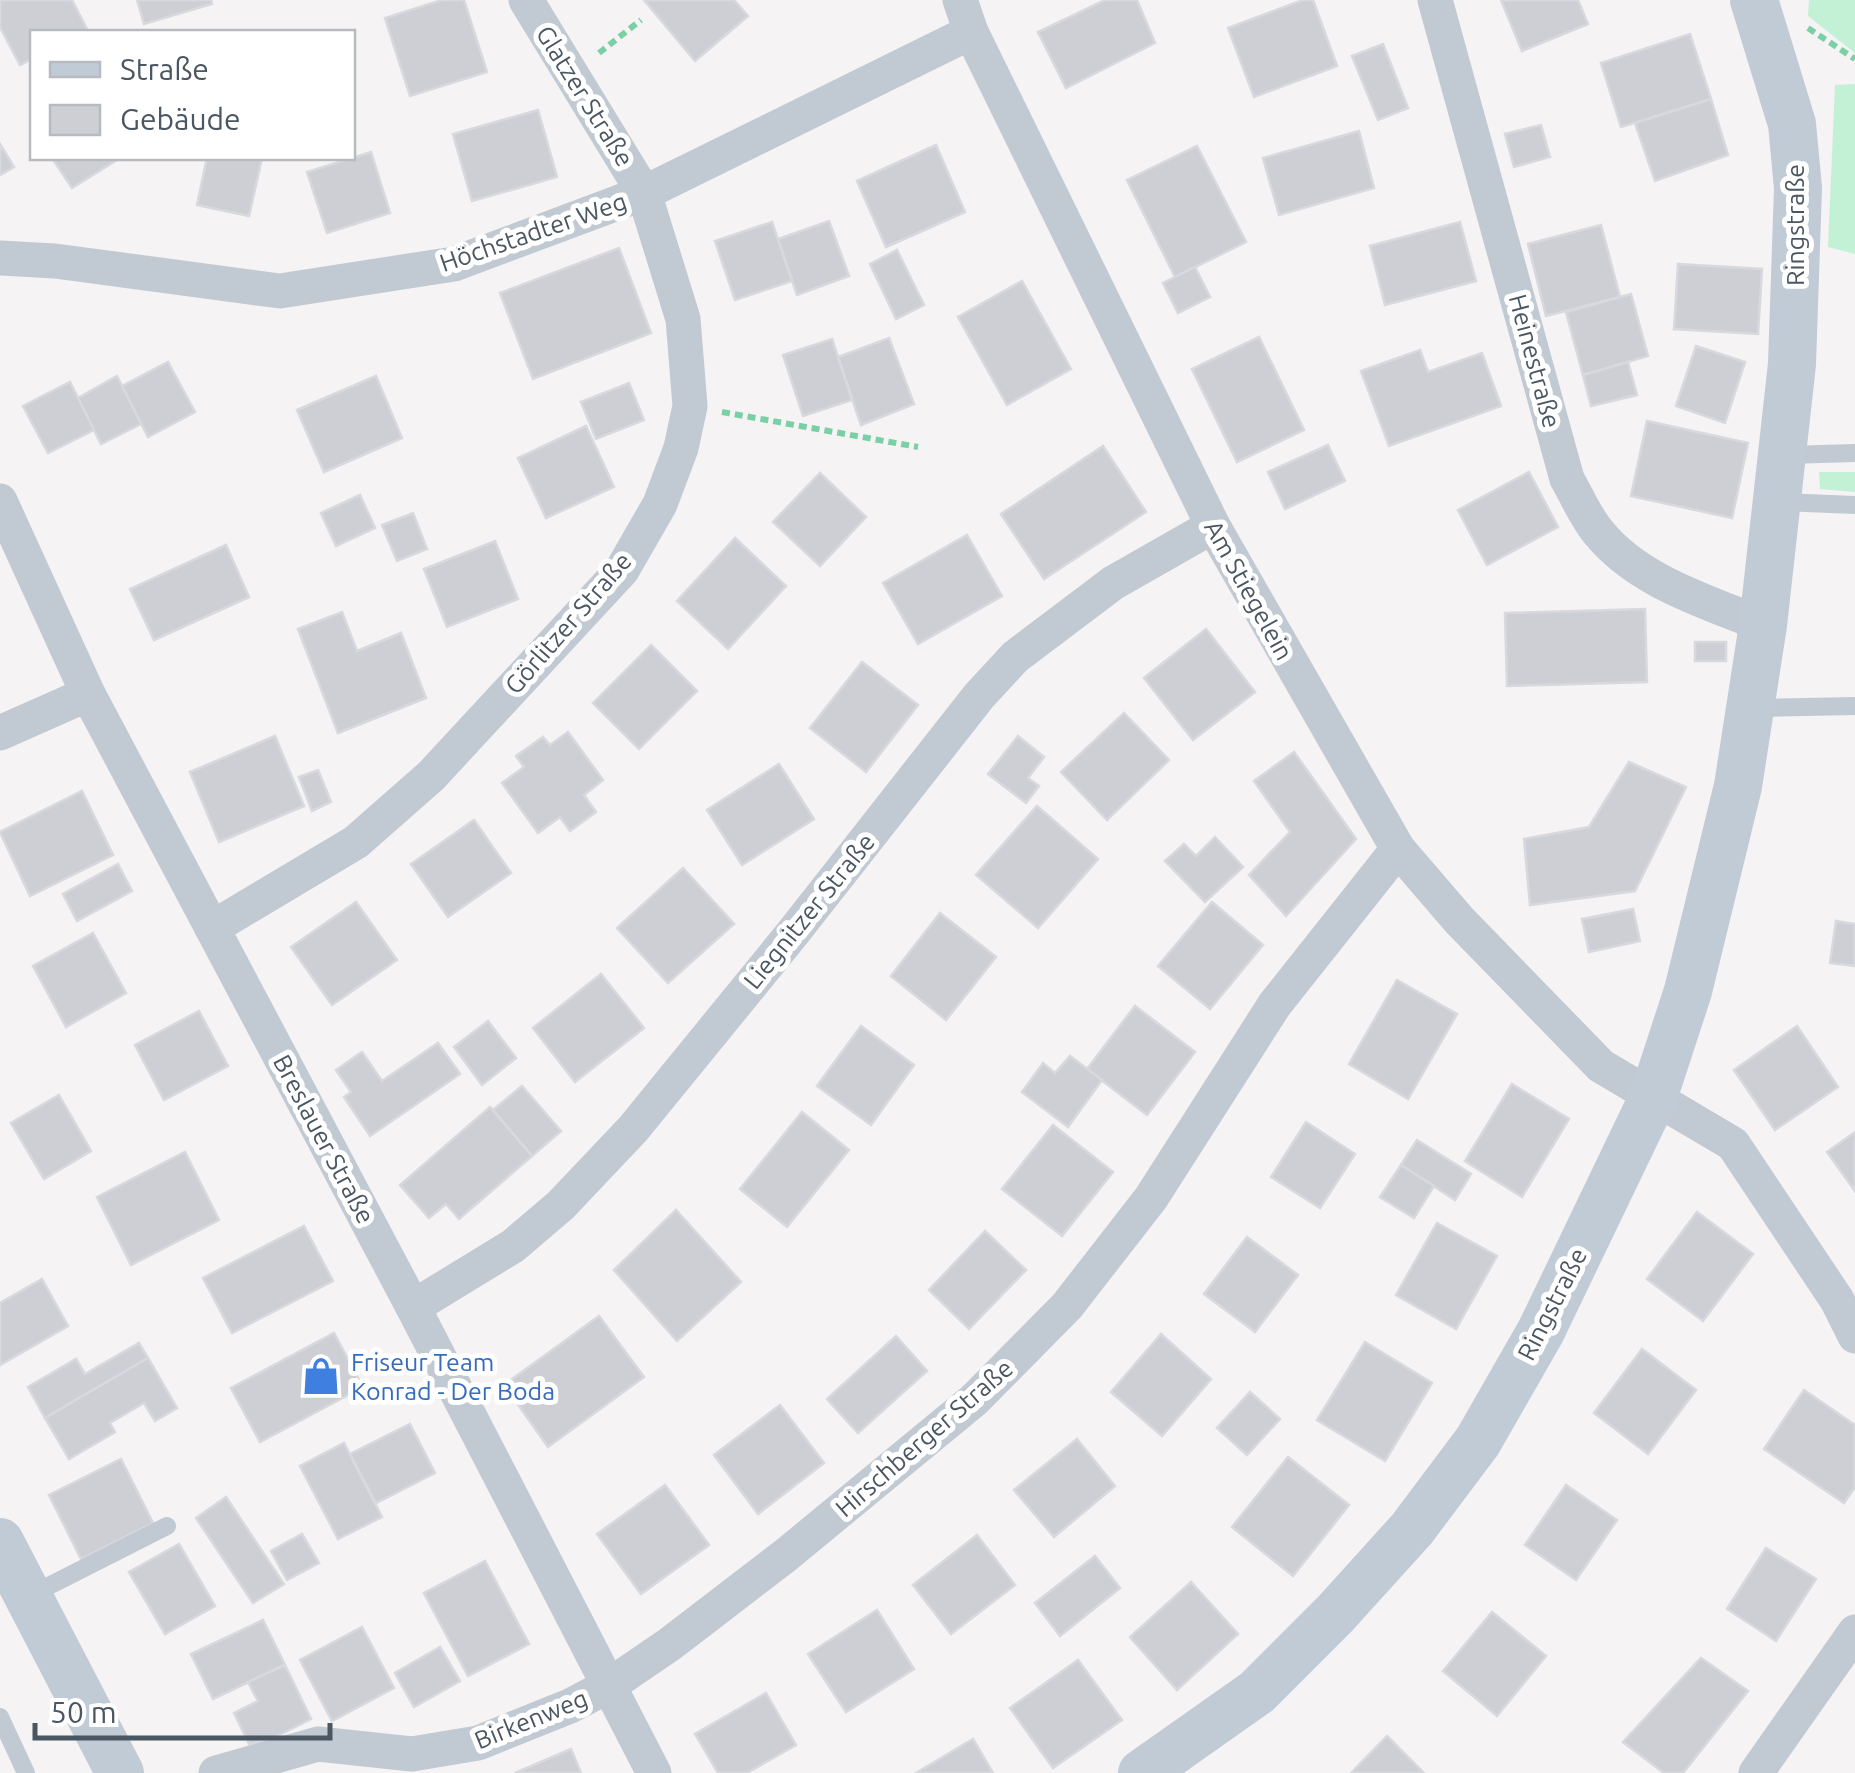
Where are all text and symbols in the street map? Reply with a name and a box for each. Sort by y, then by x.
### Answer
street label: Glatzer Straße [531,21,639,171]
legend [30,30,355,160]
text: Straße [120,52,209,86]
text: Gebäude [120,102,241,136]
street label: Ringstraße [1781,164,1809,286]
street label: Höchstadter Weg [436,187,630,277]
street label: Heinestraße [1504,291,1566,431]
street label: Am Stiegelein [1199,515,1299,665]
street label: Görlitzer Straße [499,547,637,699]
street label: Liegnitzer Straße [738,828,880,994]
street label: Breslauer Straße [268,1050,380,1228]
street label: Ringstraße [1512,1243,1592,1365]
place label: Friseur Team Konrad - Der Boda [351,1348,555,1405]
street label: Hirschberger Straße [830,1354,1018,1522]
shop icon: Friseur Team Konrad - Der Boda [300,1355,342,1397]
scale bar [35,1678,330,1740]
street label: Birkenweg [470,1684,592,1754]
text: 50 m [50,1695,117,1729]

